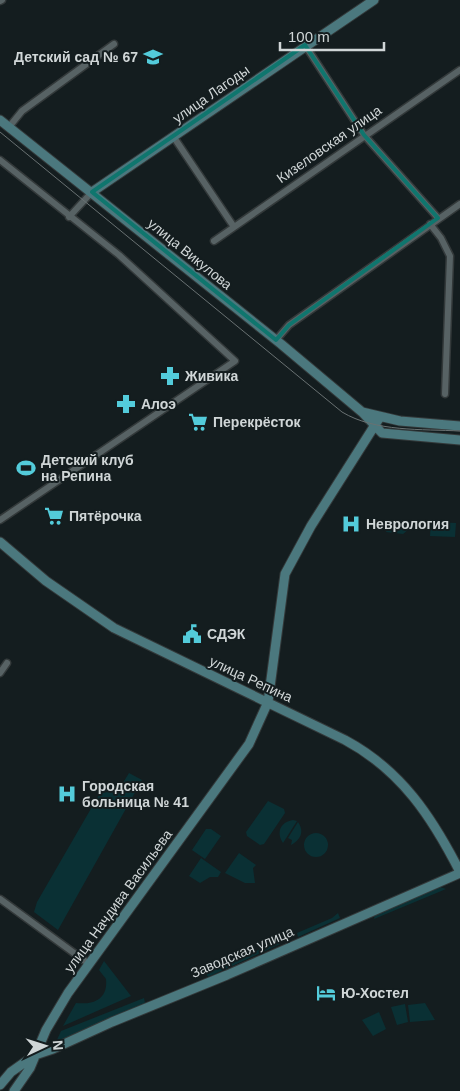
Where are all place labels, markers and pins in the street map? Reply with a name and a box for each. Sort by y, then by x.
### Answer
school or university icon: Детский сад № 67 [142,46,164,68]
place label: Детский сад № 67 [14,49,138,65]
pharmacy icon: Живика [159,365,181,387]
place label: Живика [184,368,238,384]
pharmacy icon: Алоэ [115,393,137,415]
place label: Алоэ [141,396,176,412]
supermarket icon: Перекрёсток [187,411,209,433]
place label: Перекрёсток [213,414,302,430]
place label: Детский клуб на Репина [41,452,134,484]
sports icon: Детский клуб на Репина [15,457,37,479]
supermarket icon: Пятёрочка [43,505,65,527]
place label: Пятёрочка [69,508,142,524]
hospital icon: Неврология [340,513,362,535]
place label: Неврология [366,516,449,532]
public building icon: СДЭК [181,623,203,645]
place label: СДЭК [207,626,246,642]
place label: Городская больница № 41 [82,778,189,810]
hospital icon: Городская больница № 41 [56,783,78,805]
hotel icon: Ю-Хостел [315,982,337,1004]
place label: Ю-Хостел [341,985,409,1001]

